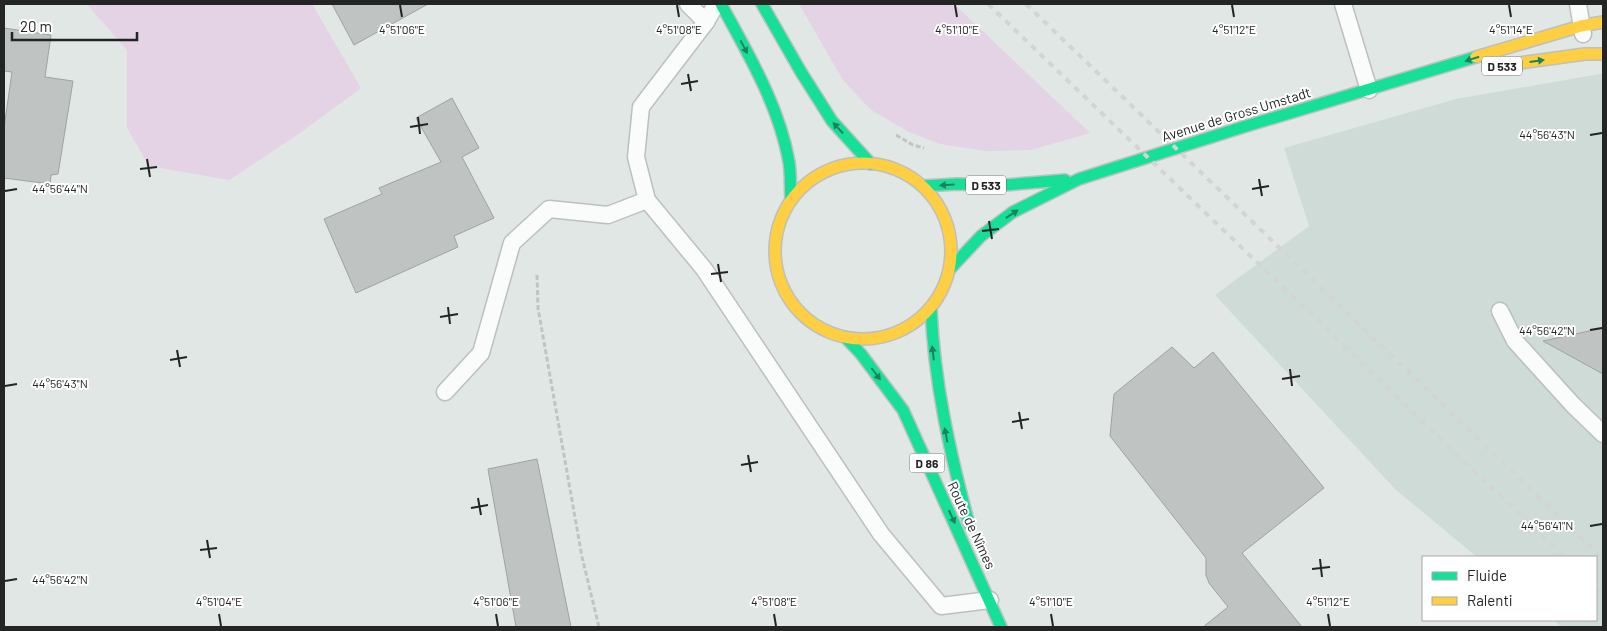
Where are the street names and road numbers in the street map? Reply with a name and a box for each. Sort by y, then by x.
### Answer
road number: D 533 [1482,56,1522,76]
street label: Avenue de Gross Umstadt [1159,83,1313,145]
road number: D 533 [966,176,1006,194]
road number: D 86 [910,453,944,472]
street label: Route de Nîmes [944,478,1000,572]

